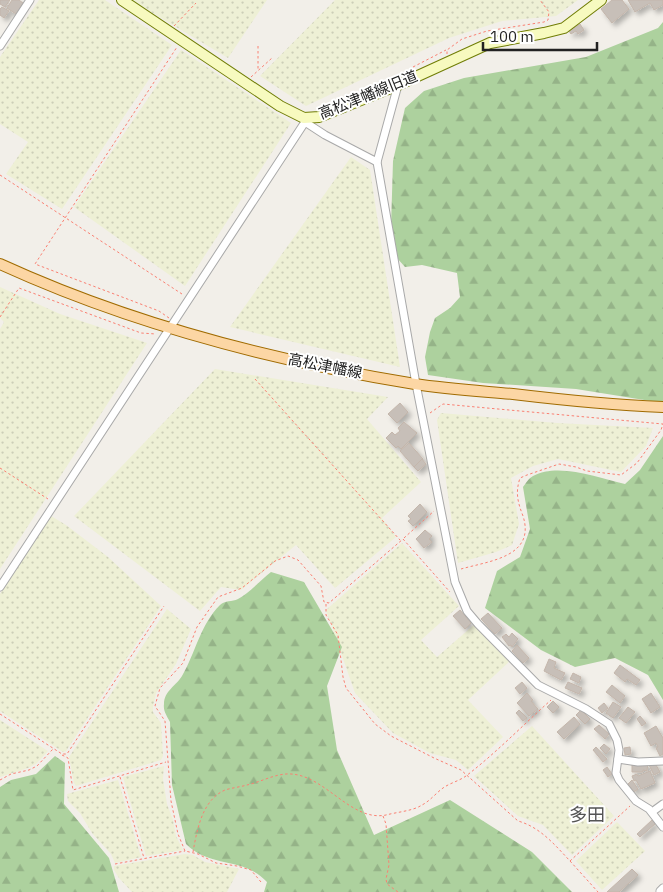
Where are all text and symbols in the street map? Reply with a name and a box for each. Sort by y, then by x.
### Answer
scale bar [483,20,597,52]
text: 100 m [490,27,534,46]
street label: 高松津幡線旧道 [316,66,420,123]
street label: 高松津幡線 [286,349,364,382]
district label: 多田 [569,803,605,826]

